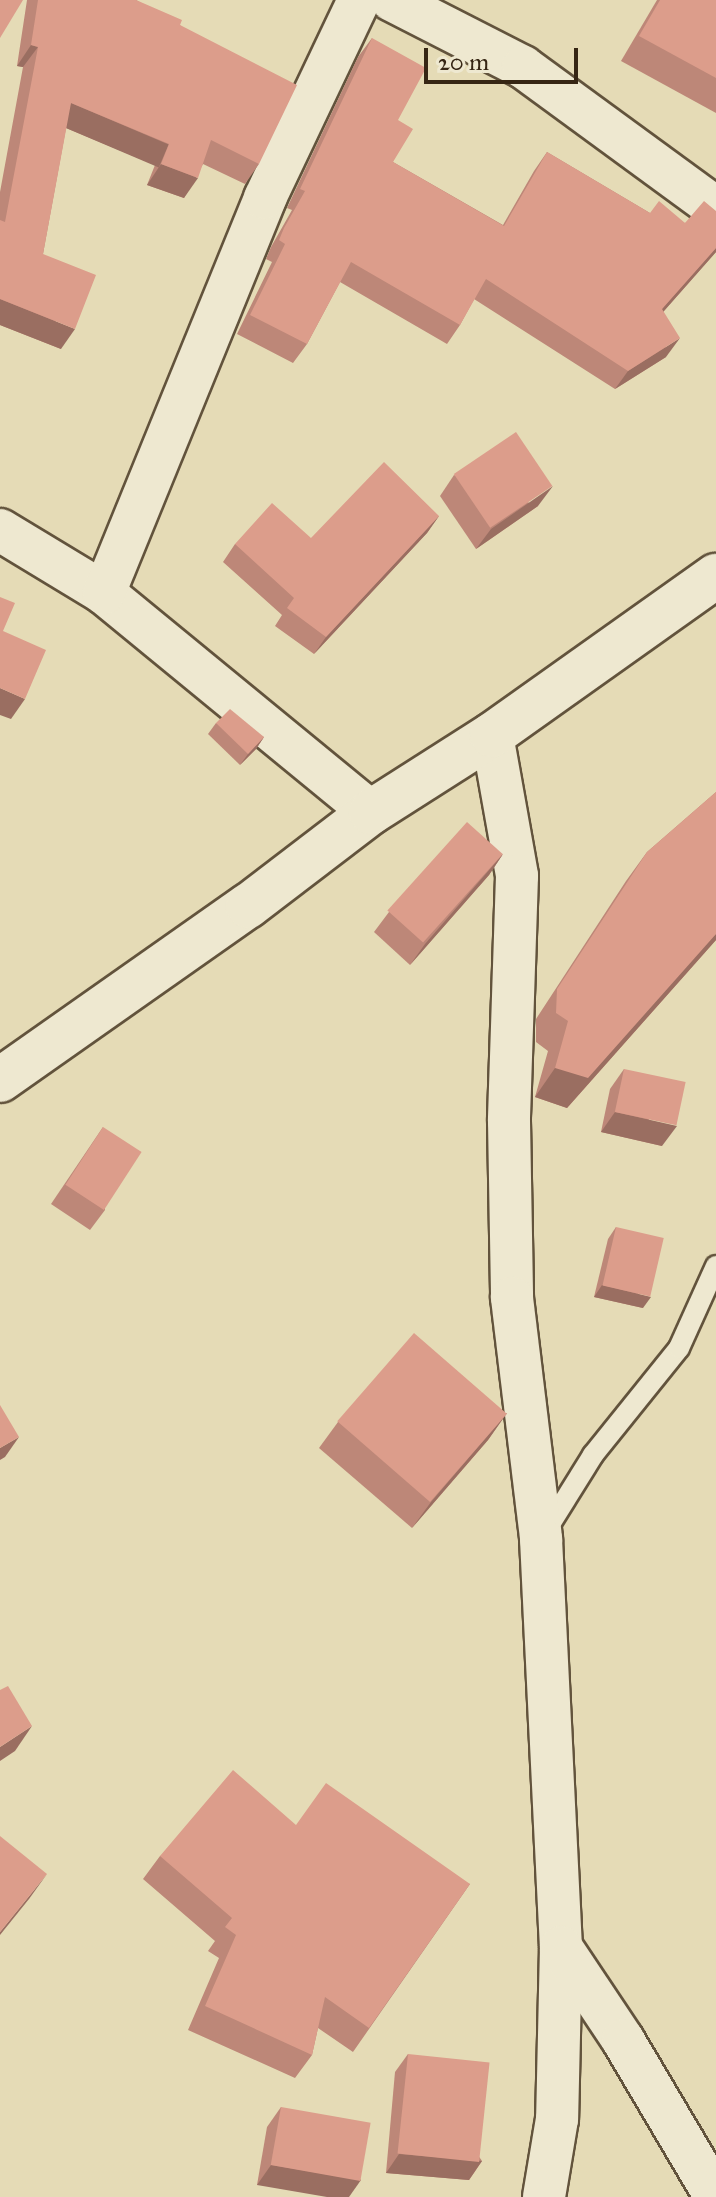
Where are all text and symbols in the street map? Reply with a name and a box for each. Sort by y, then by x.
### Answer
scale bar [428,32,582,82]
text: 20 m [438,47,489,77]

